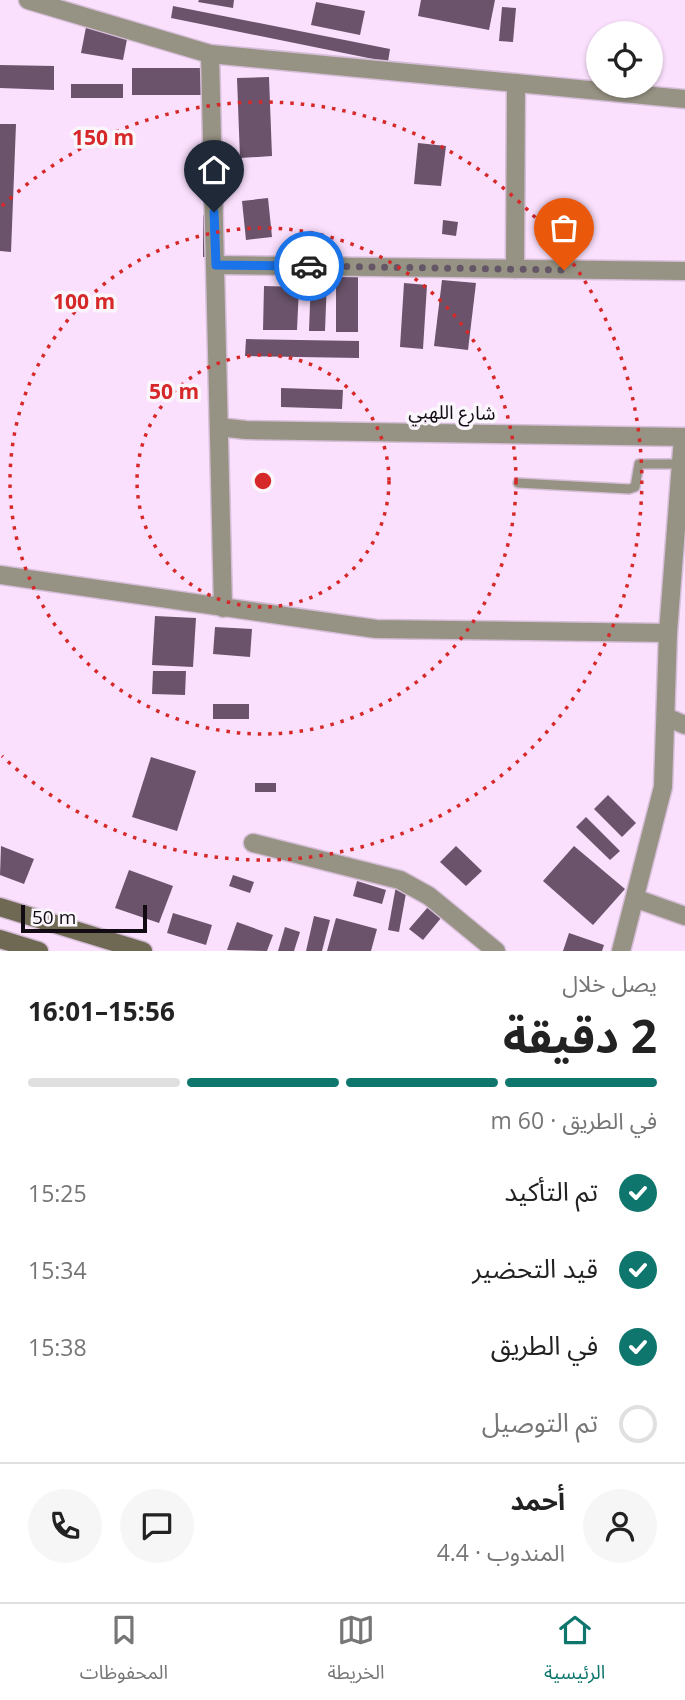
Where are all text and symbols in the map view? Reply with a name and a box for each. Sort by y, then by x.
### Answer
map controls [586,21,663,98]
button: locate [586,21,663,98]
text: 150 m [72,123,134,151]
pin [184,140,244,212]
icon: home [195,151,233,189]
pin [534,198,594,270]
icon: bag [545,209,583,247]
courier [274,231,344,301]
icon: car [290,247,328,285]
text: 100 m [53,287,115,315]
text: 50 m [149,377,199,405]
street label: شارع اللهبي [408,398,496,428]
centre of rings [251,469,275,493]
scale bar [21,902,147,934]
text: 50 m [32,904,76,930]
text: يصل خلال [562,967,657,999]
text: 15:56–16:01 [28,993,175,1029]
text: 2 دقيقة [503,1004,657,1066]
text: في الطريق · 60 m [491,1104,657,1136]
text: تم التأكيد [504,1173,598,1209]
icon: check [619,1174,657,1212]
text: 15:25 [28,1177,87,1209]
text: قيد التحضير [472,1250,598,1286]
icon: check [619,1251,657,1289]
text: 15:34 [28,1254,87,1286]
text: في الطريق [491,1327,598,1363]
icon: check [619,1328,657,1366]
text: 15:38 [28,1331,87,1363]
text: تم التوصيل [482,1404,598,1440]
text: أحمد [511,1482,565,1518]
button: phone [28,1489,102,1563]
button: chat [120,1489,194,1563]
button: person [583,1489,657,1563]
text: المندوب · 4.4 [437,1536,565,1568]
tab: المحفوظات [80,1611,168,1693]
tab: الخريطة [328,1611,385,1693]
tab: الرئيسية [544,1611,605,1693]

